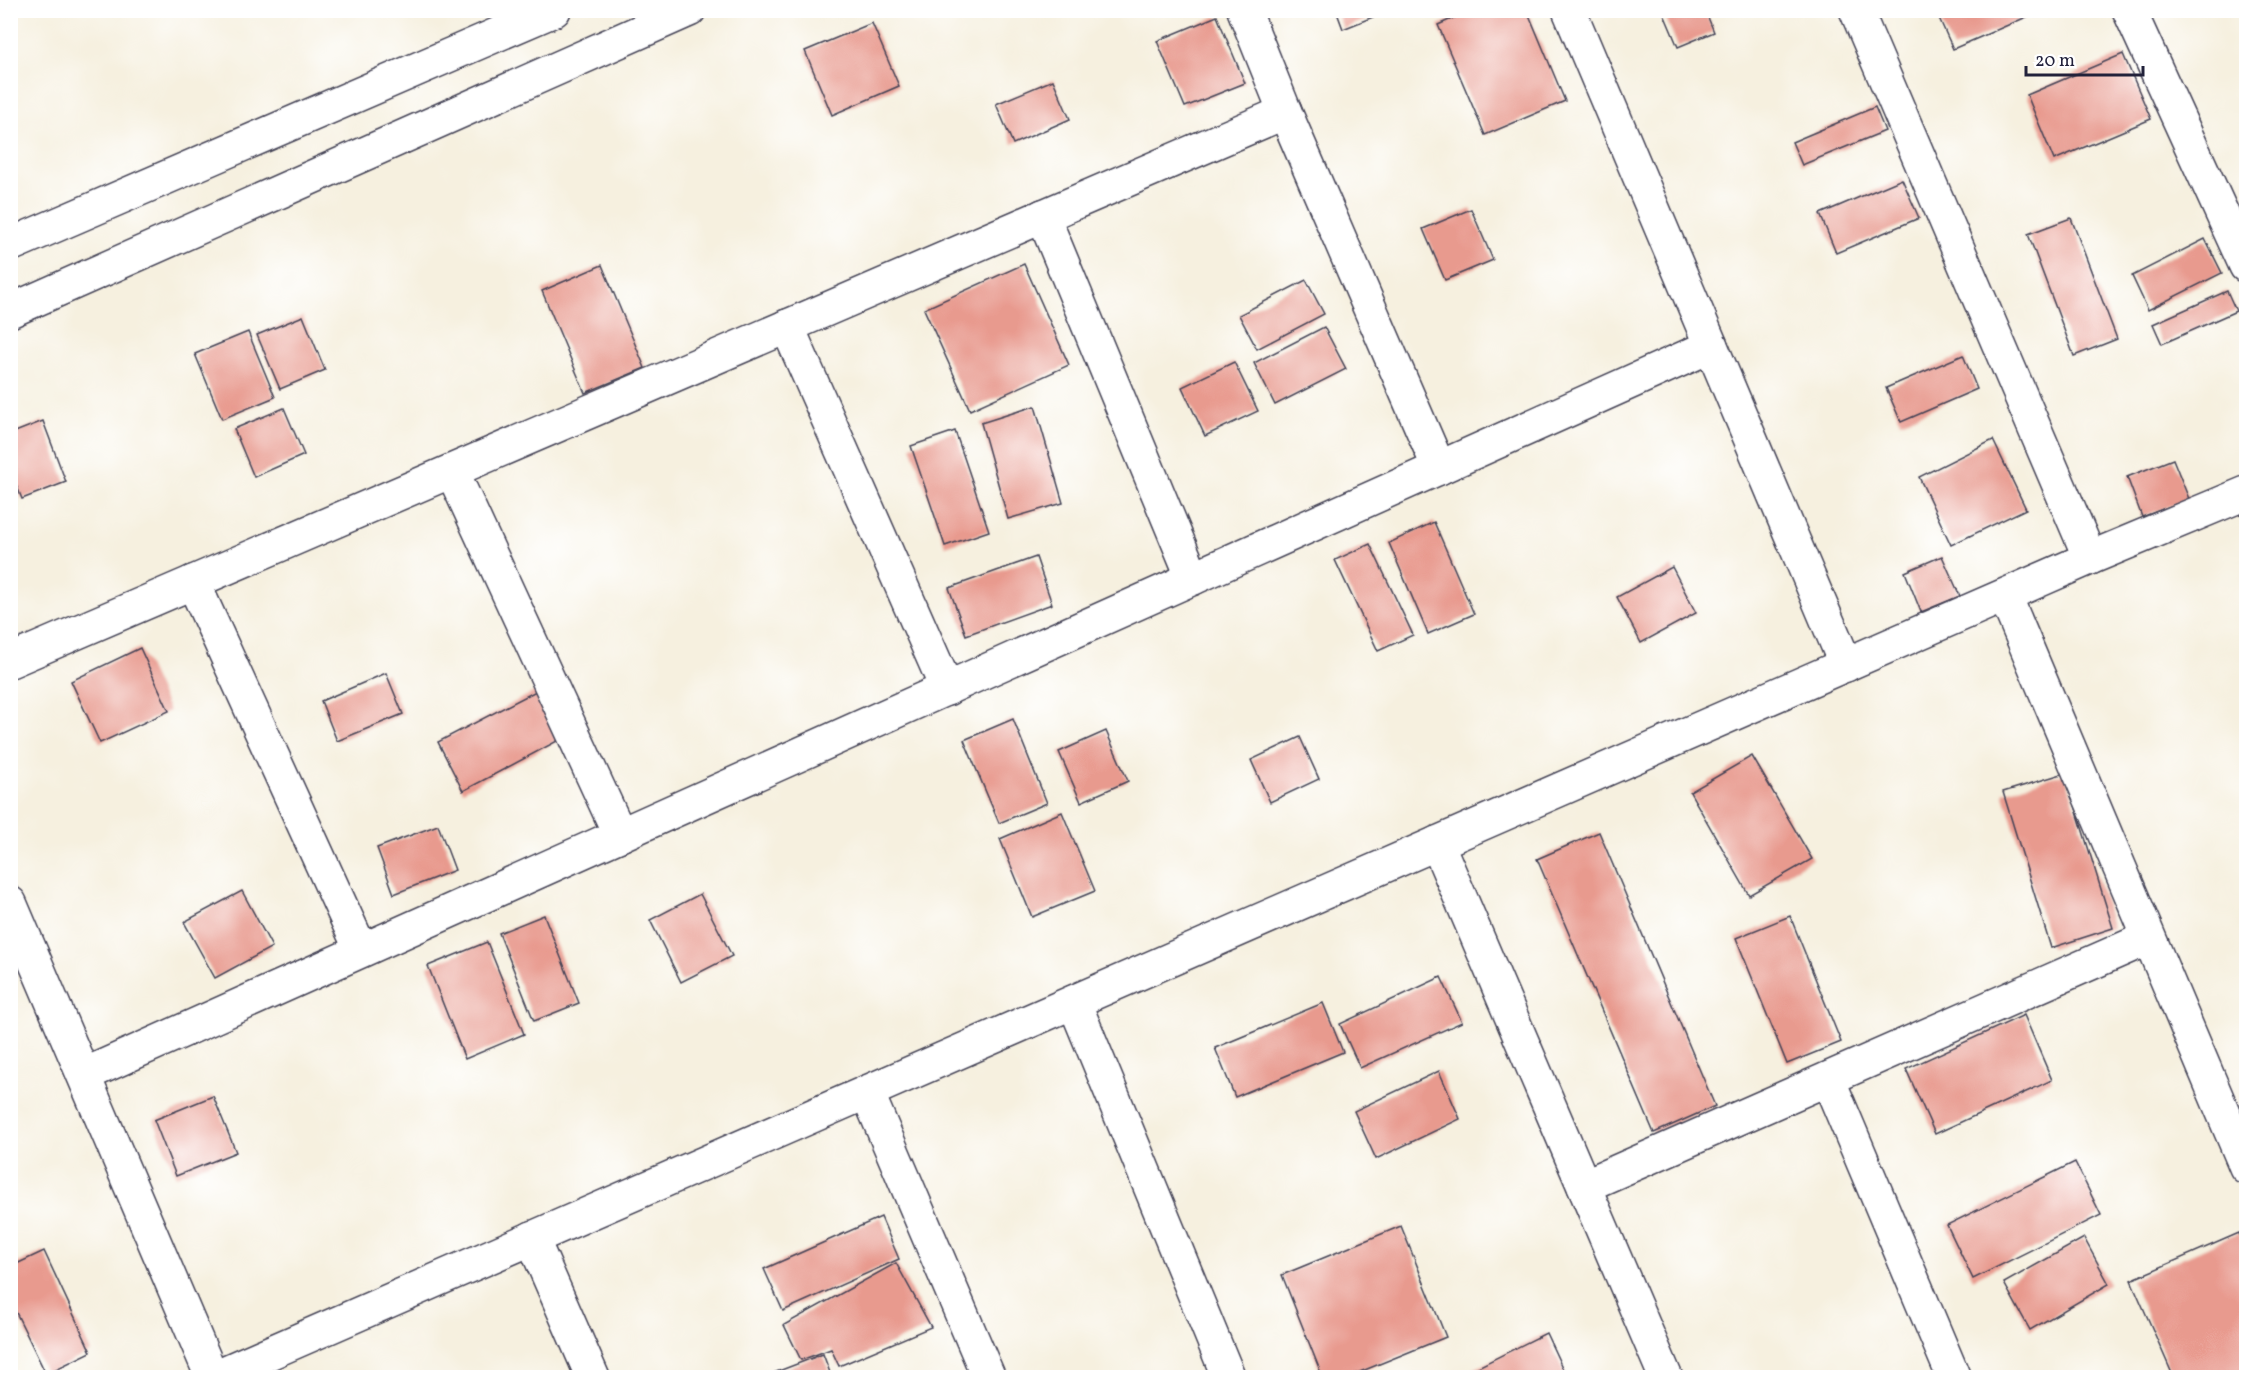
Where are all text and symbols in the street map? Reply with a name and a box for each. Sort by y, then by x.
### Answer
scale bar [2026,39,2143,77]
text: 20 m [2035,49,2075,74]

